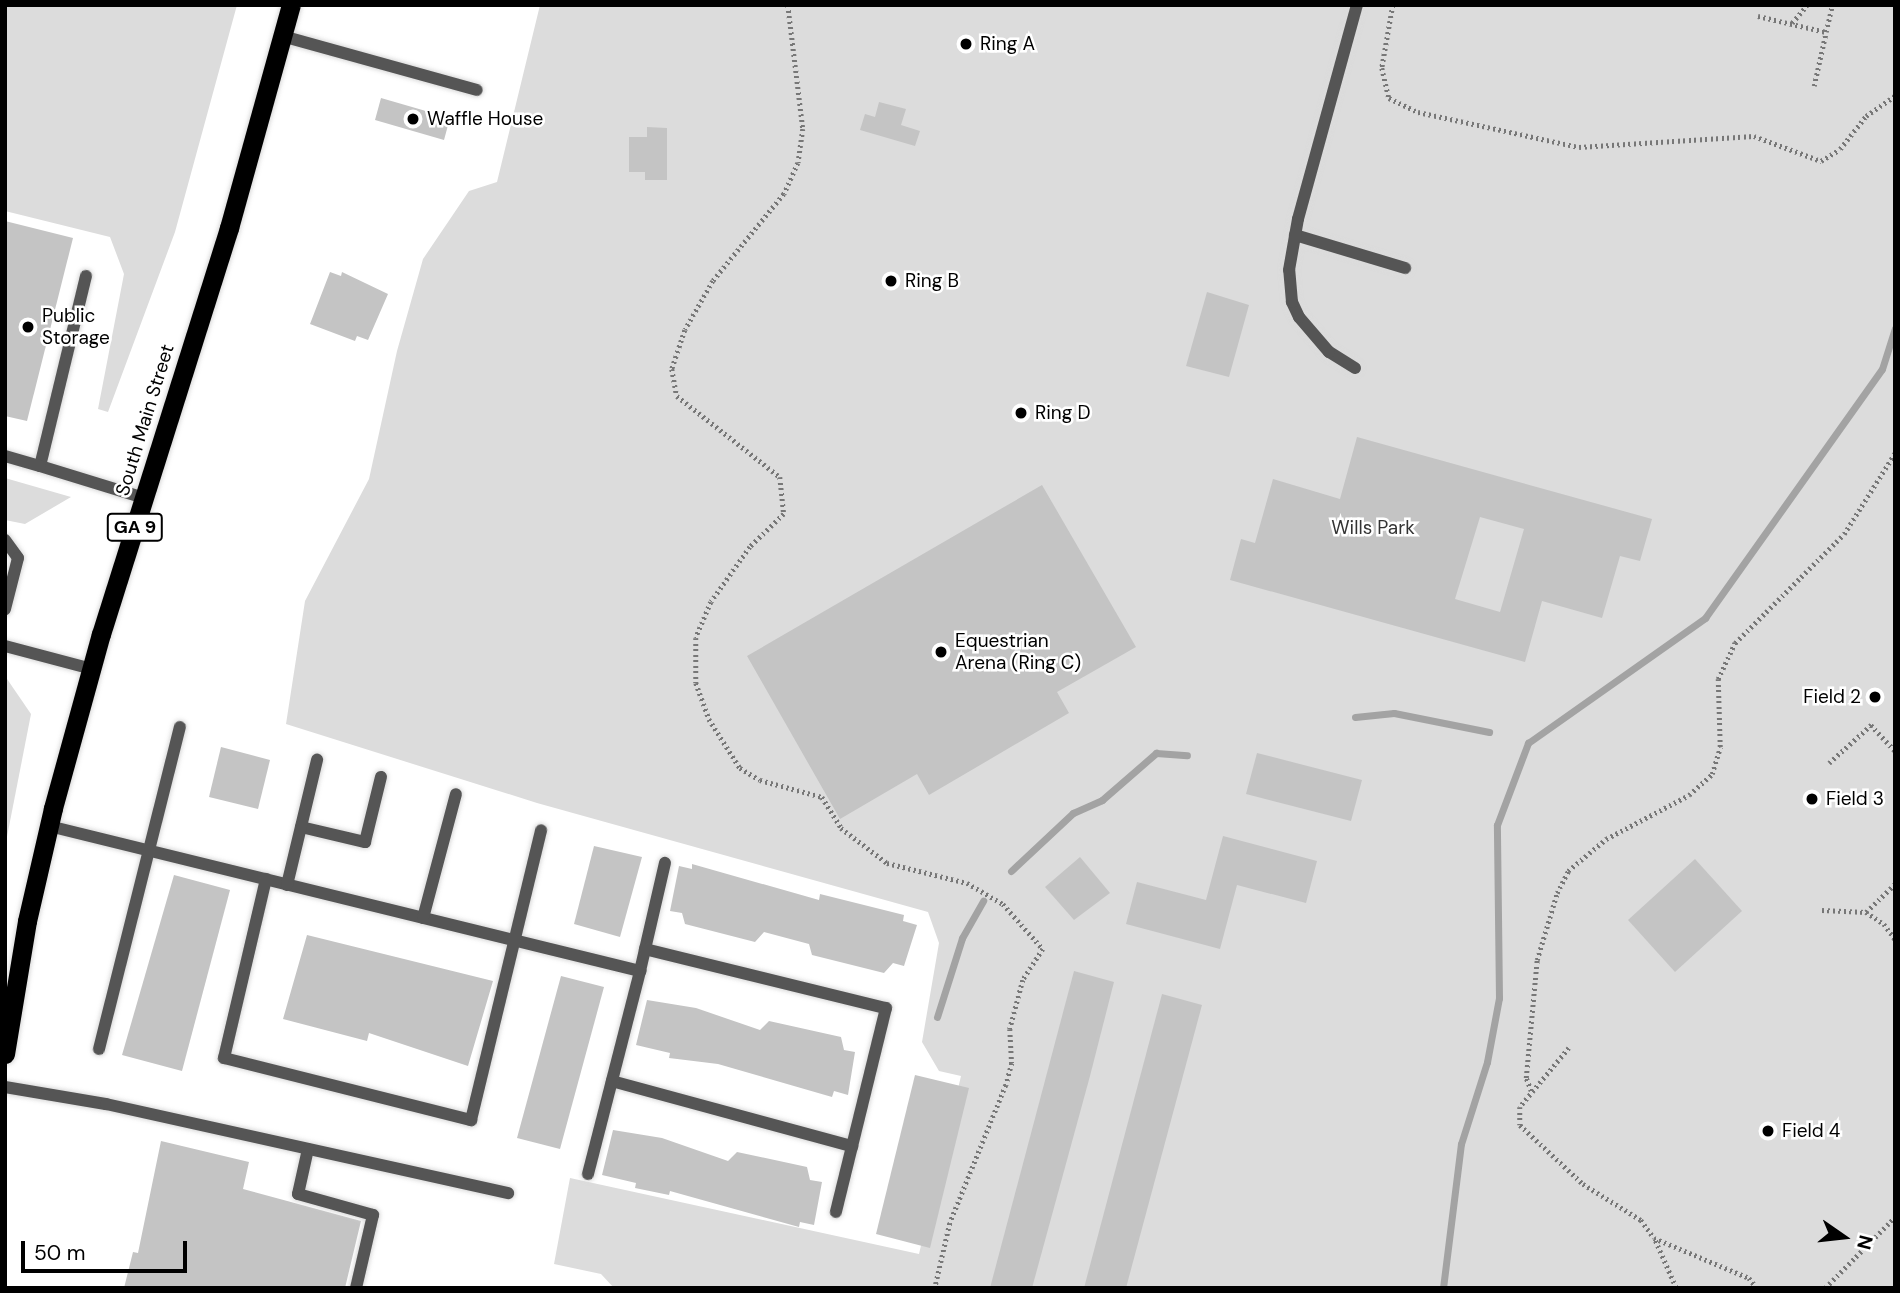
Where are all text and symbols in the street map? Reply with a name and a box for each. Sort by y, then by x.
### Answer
place label: Ring A [980,33,1035,55]
marker: Ring A [958,36,974,52]
place label: Waffle House [427,108,543,130]
marker: Waffle House [405,111,421,127]
place label: Ring B [905,270,959,292]
marker: Ring B [883,273,899,289]
place label: Public Storage [42,305,110,349]
marker: Public Storage [20,319,36,335]
street label: South Main Street [111,341,179,499]
place label: Ring D [1035,402,1090,424]
marker: Ring D [1013,405,1029,421]
road number: GA 9 [105,512,165,542]
park label: Wills Park [1331,517,1415,539]
place label: Equestrian Arena (Ring C) [955,630,1081,674]
marker: Equestrian Arena (Ring C) [933,644,949,660]
place label: Field 2 [1803,686,1861,708]
marker: Field 2 [1867,689,1883,705]
place label: Field 3 [1826,788,1884,810]
marker: Field 3 [1804,791,1820,807]
place label: Field 4 [1782,1120,1840,1142]
marker: Field 4 [1760,1123,1776,1139]
north arrow [1809,1202,1879,1272]
scale bar [24,1226,191,1270]
text: N [1851,1232,1879,1252]
text: 50 m [34,1239,85,1267]

